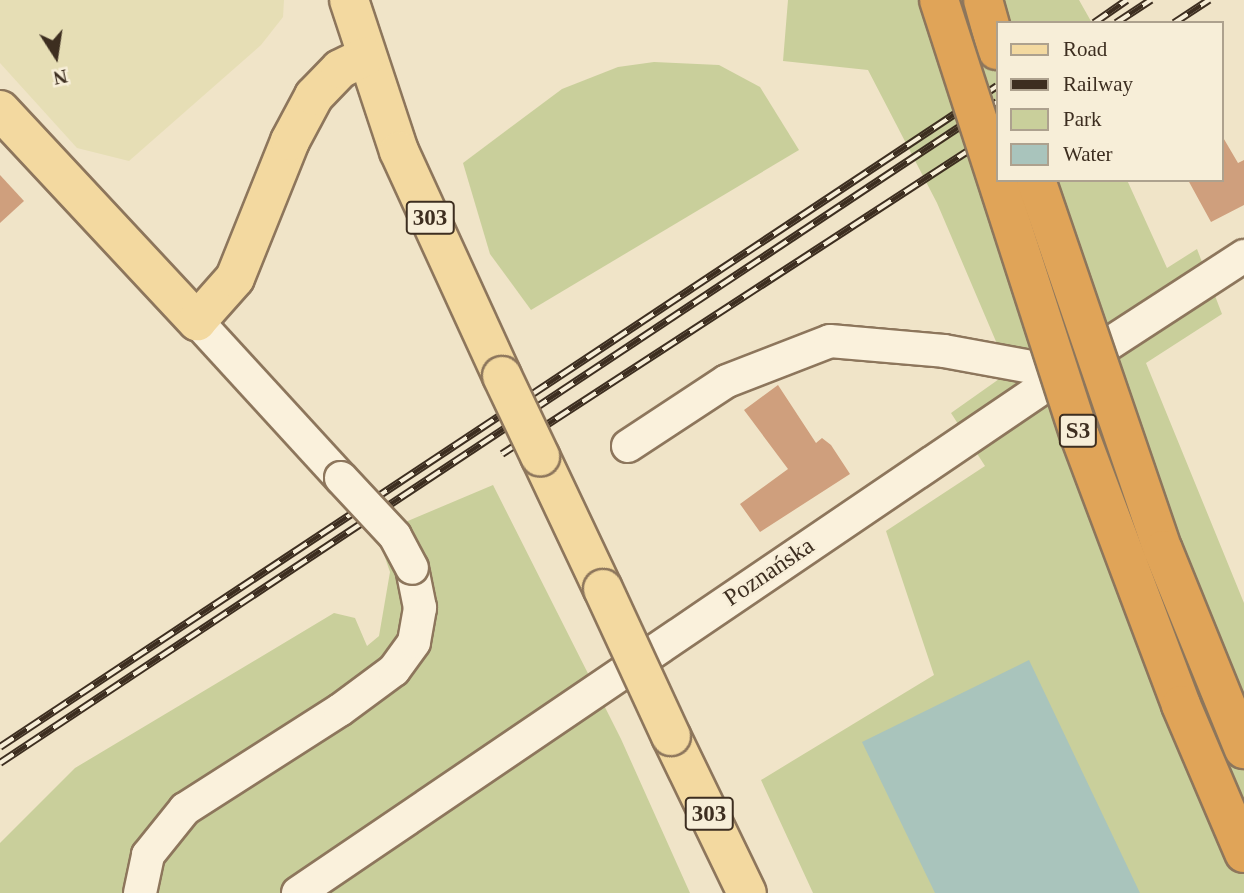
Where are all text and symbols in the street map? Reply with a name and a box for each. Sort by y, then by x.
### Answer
north arrow [21,21,91,91]
legend [996,21,1223,182]
text: Road [1063,37,1107,61]
text: N [52,65,69,89]
text: Railway [1063,72,1133,96]
text: Park [1063,107,1102,131]
text: Water [1063,142,1113,166]
road number: 303 [406,198,454,238]
road number: S3 [1059,412,1097,450]
street label: Poznańska [718,531,820,613]
road number: 303 [684,794,734,834]

